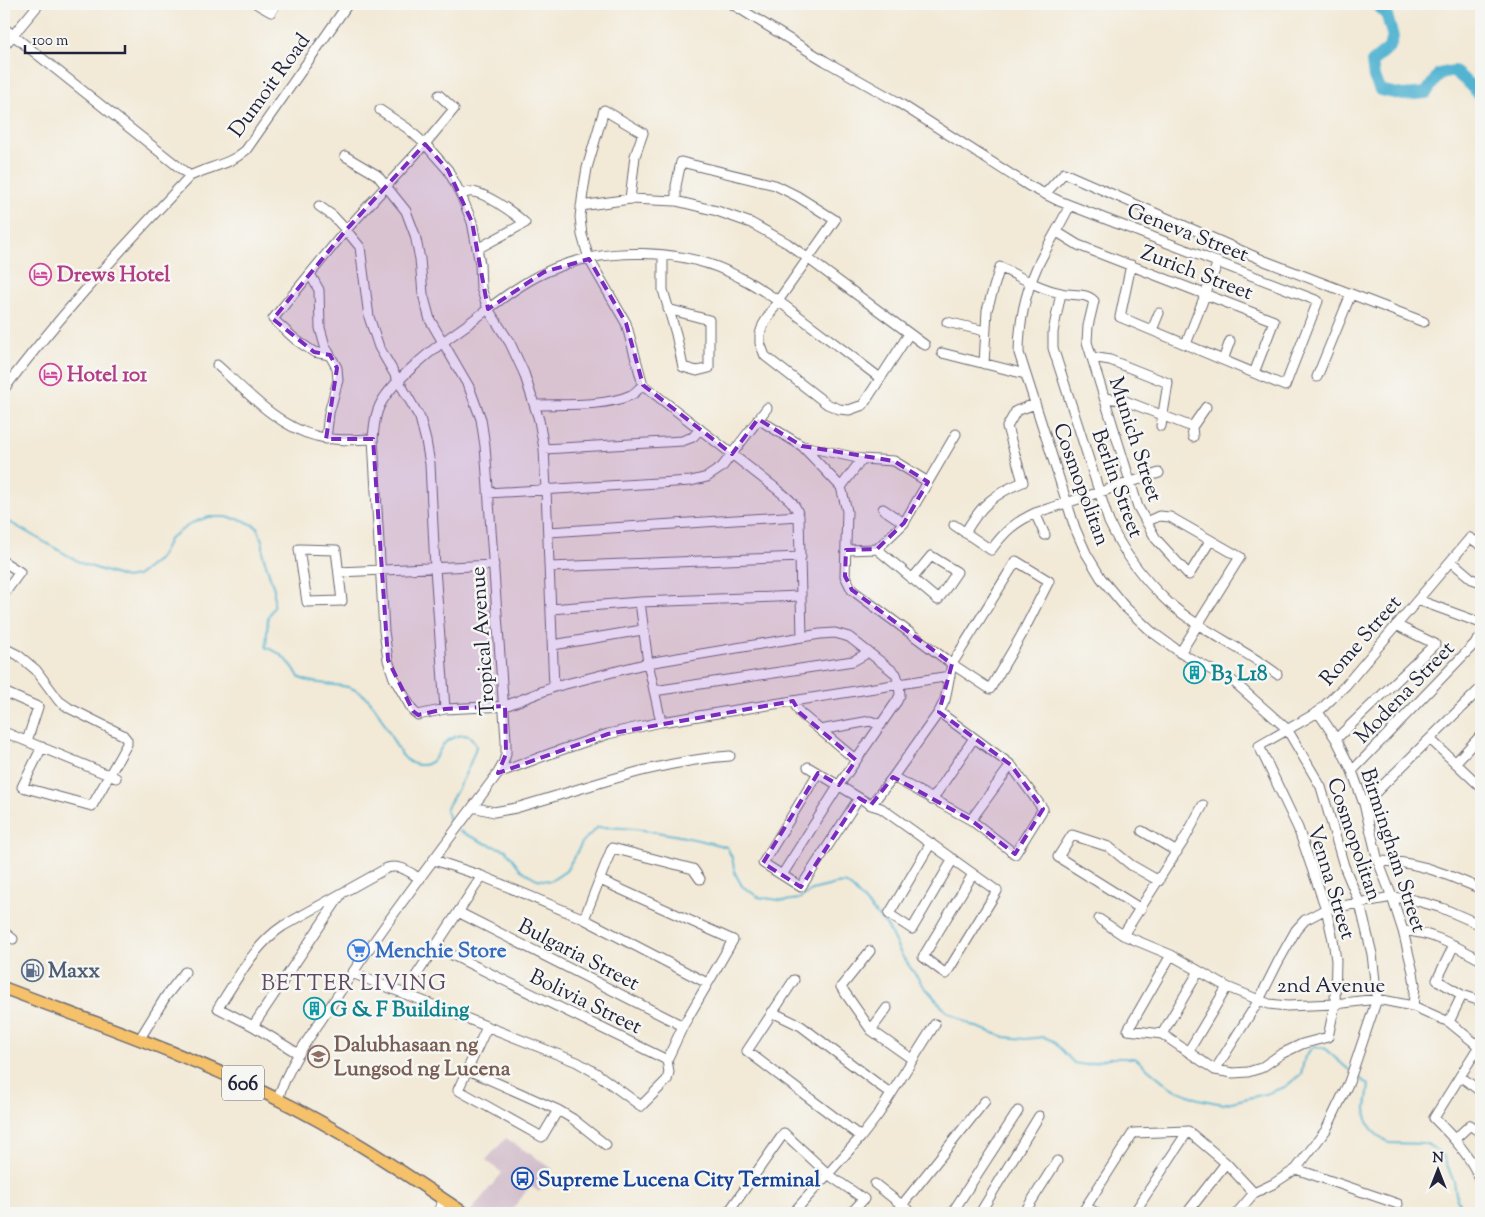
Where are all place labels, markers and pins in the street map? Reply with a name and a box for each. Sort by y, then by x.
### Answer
place label: Drews Hotel [57,261,170,291]
hotel icon: Drews Hotel [29,262,53,286]
place label: Hotel 101 [67,361,148,391]
hotel icon: Hotel 101 [39,362,63,386]
place label: B3 L18 [1211,660,1268,690]
building icon: B3 L18 [1183,661,1207,685]
place label: Menchie Store [375,937,507,967]
supermarket icon: Menchie Store [347,938,371,962]
place label: Maxx [48,957,100,987]
fuel station icon: Maxx [20,958,44,982]
place label: G & F Building [330,996,470,1026]
building icon: G & F Building [302,997,326,1021]
place label: Dalubhasaan ng Lungsod ng Lucena [334,1031,511,1085]
school or university icon: Dalubhasaan ng Lungsod ng Lucena [306,1044,330,1068]
place label: Supreme Lucena City Terminal [538,1166,821,1196]
bus stop icon: Supreme Lucena City Terminal [510,1167,534,1191]

